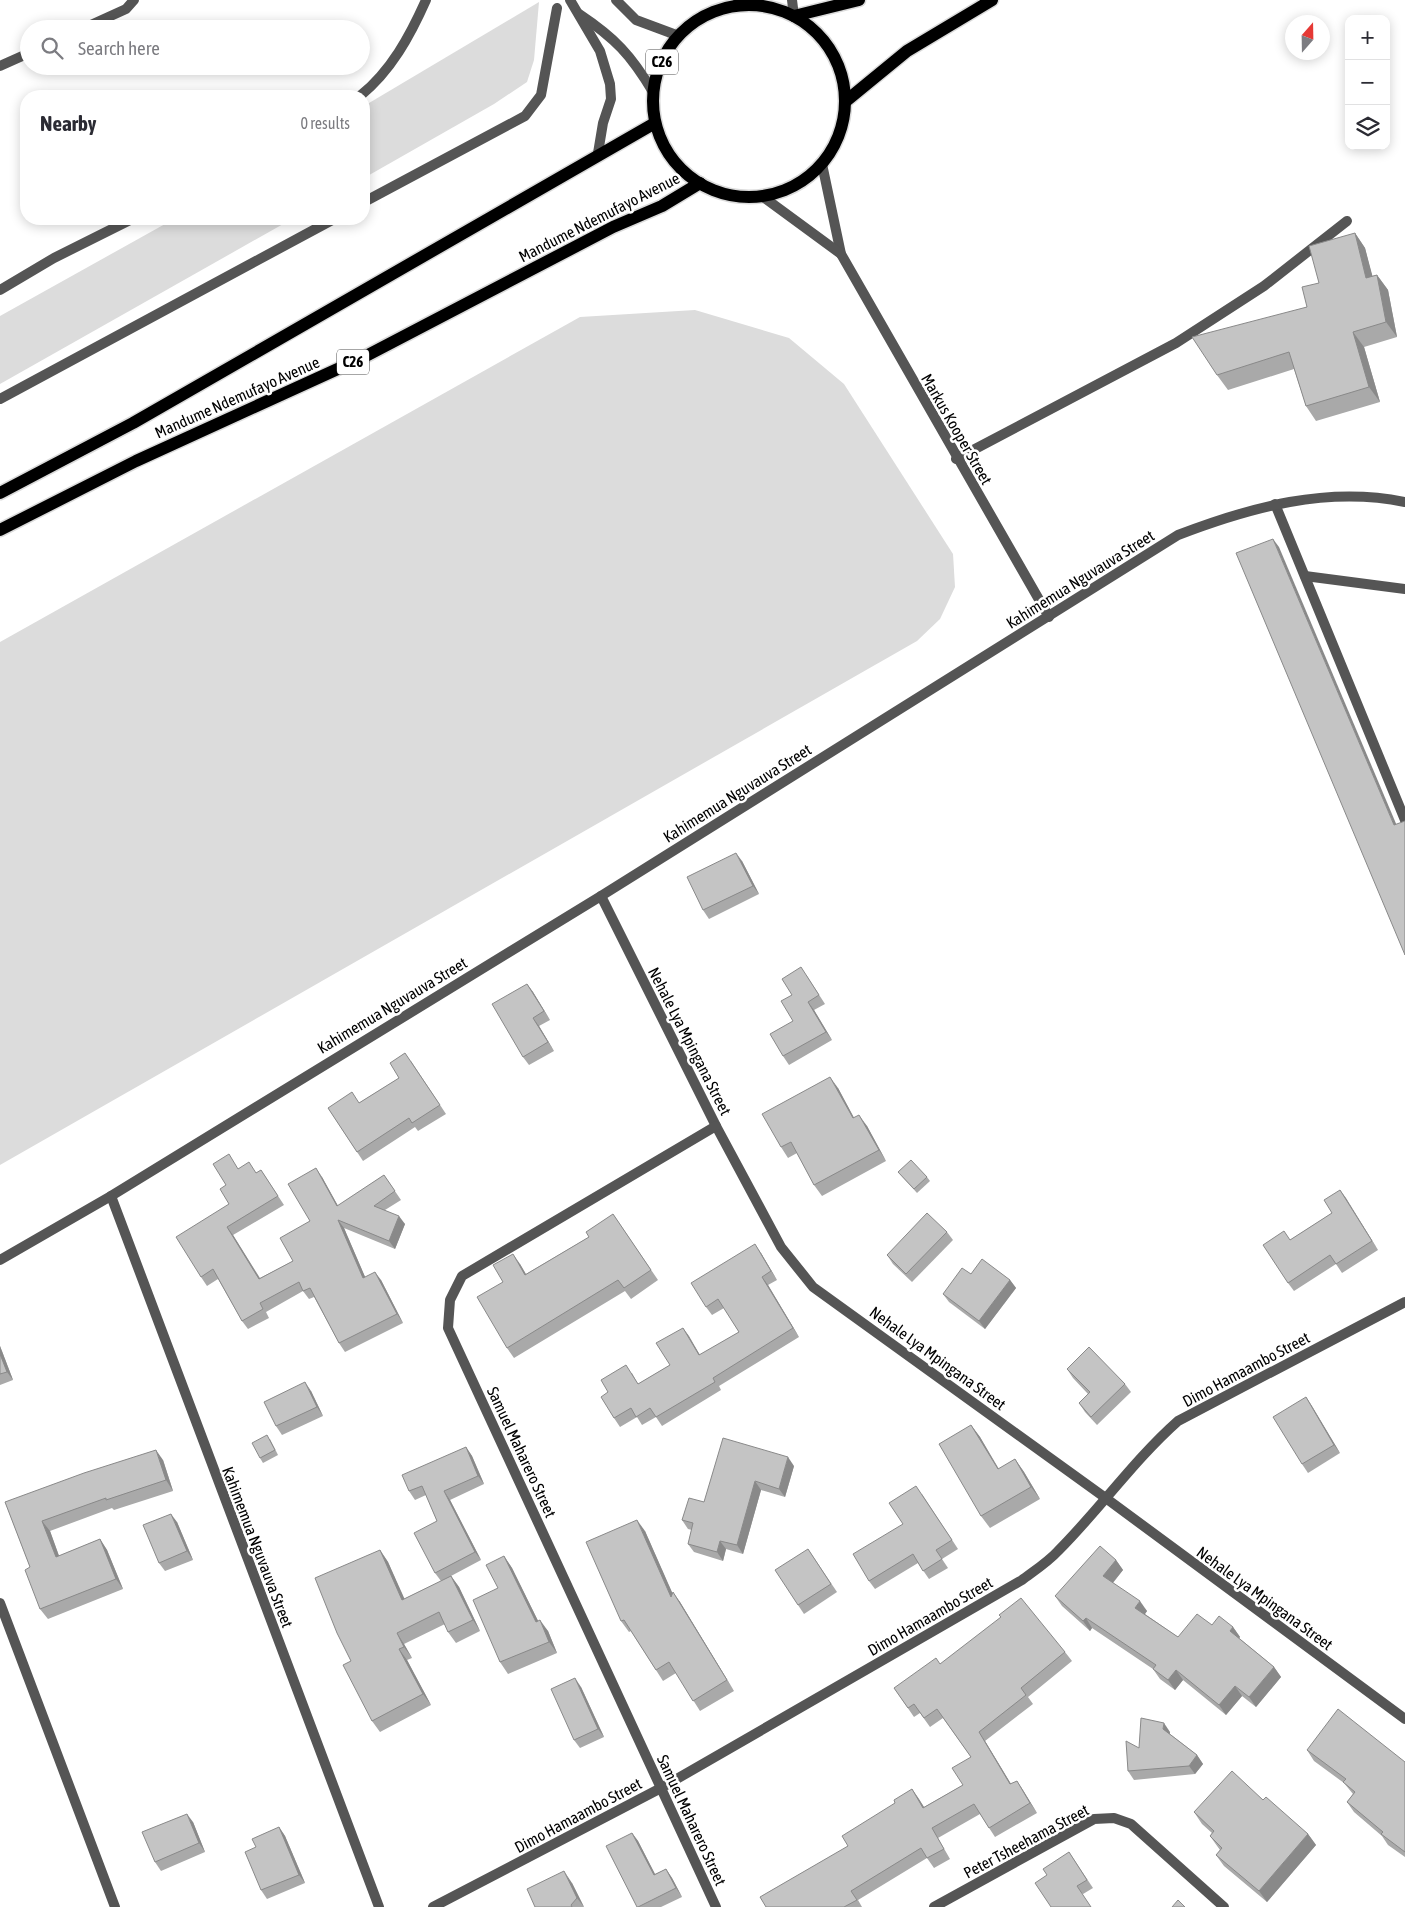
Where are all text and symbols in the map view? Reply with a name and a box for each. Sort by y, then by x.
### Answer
north arrow [1285,15,1330,60]
map controls [1345,15,1390,150]
button: + [1345,15,1390,60]
search box [20,20,370,75]
icon: search [38,34,66,62]
text: Search here [78,37,160,59]
road number: C26 [646,50,678,74]
button: − [1345,60,1390,105]
button: layers [1345,105,1390,150]
text: Nearby [40,111,96,135]
text: 0 results [300,114,350,132]
street label: Mandume Ndemufayo Avenue [516,169,683,266]
road number: C26 [337,350,369,374]
street label: Mandume Ndemufayo Avenue [152,353,322,442]
street label: Markus Kooper Street [917,370,996,488]
street label: Kahimemua Nguvauva Street [1003,526,1158,633]
street label: Kahimemua Nguvauva Street [660,740,815,847]
street label: Kahimemua Nguvauva Street [314,953,471,1058]
street label: Nehale Lya Mpingana Street [644,964,735,1119]
street label: Nehale Lya Mpingana Street [866,1303,1010,1414]
street label: Dimo Hamaambo Street [1180,1328,1313,1410]
street label: Samuel Maharero Street [484,1384,560,1520]
street label: Kahimemua Nguvauva Street [218,1464,297,1631]
street label: Nehale Lya Mpingana Street [1193,1543,1337,1654]
street label: Dimo Hamaambo Street [864,1573,996,1659]
street label: Samuel Maharero Street [654,1752,730,1888]
street label: Dimo Hamaambo Street [512,1774,645,1856]
street label: Peter Tsheehama Street [960,1800,1092,1882]

